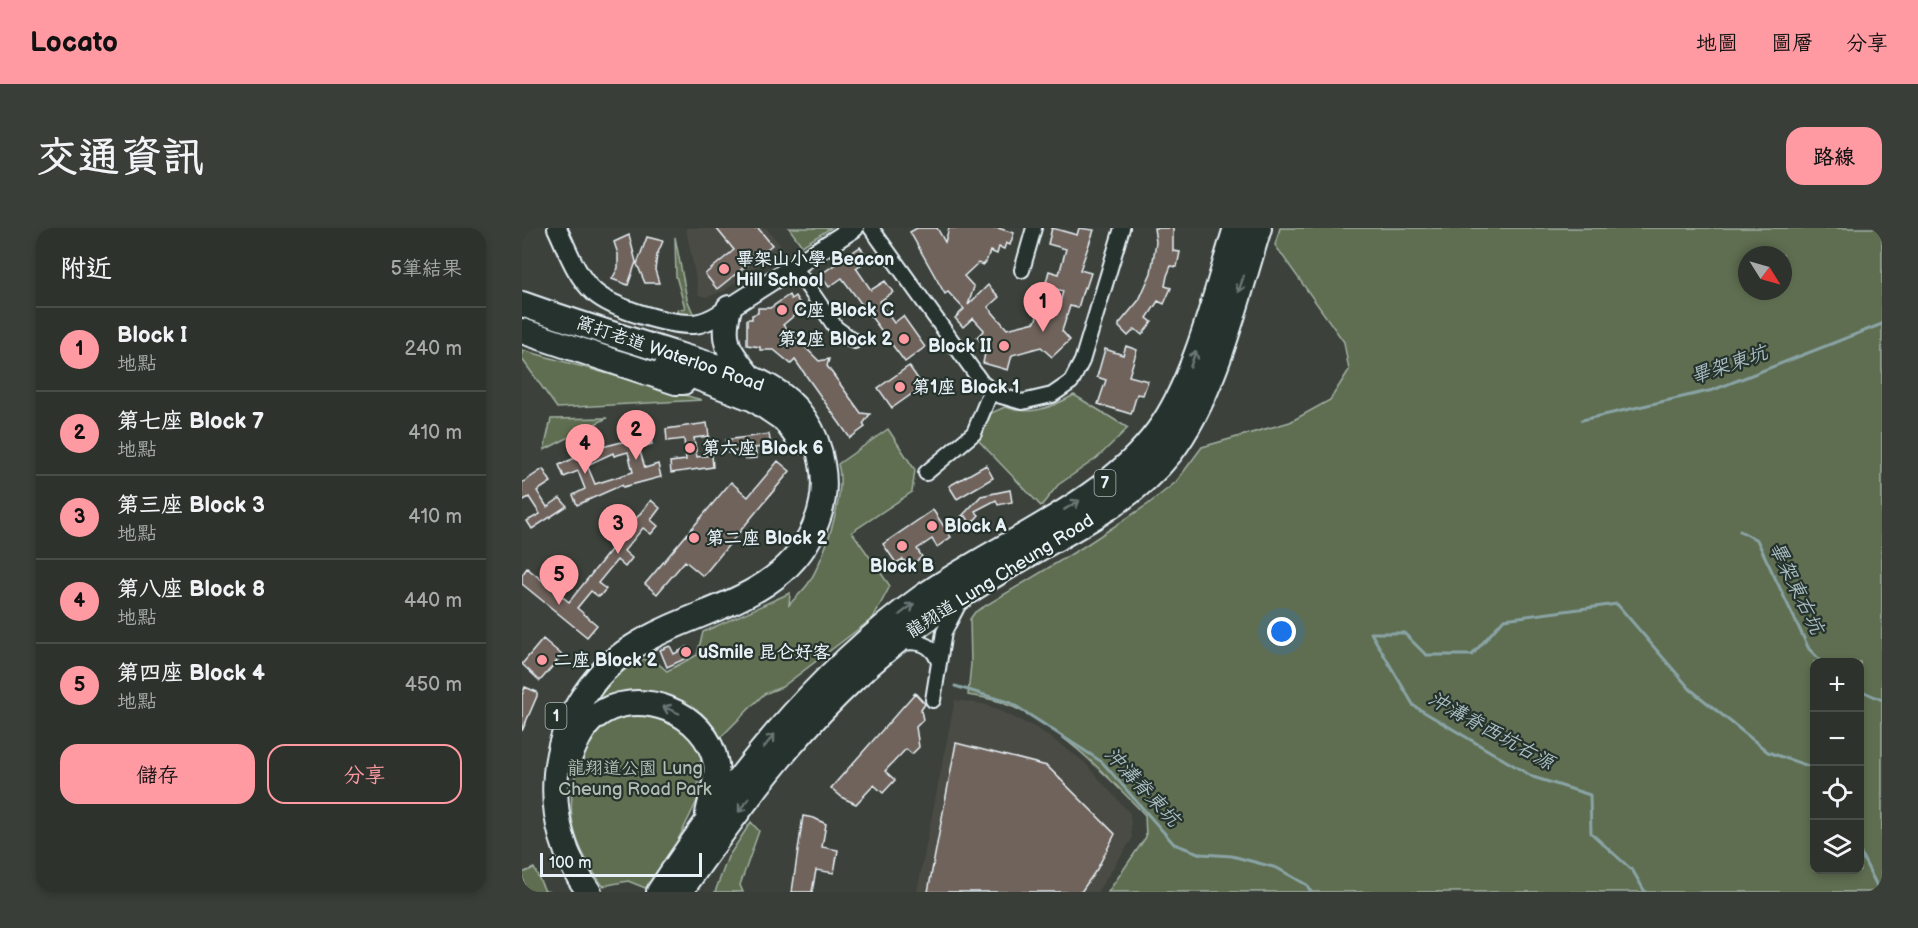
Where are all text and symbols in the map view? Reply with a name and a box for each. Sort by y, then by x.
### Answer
text: Locato [30,26,118,59]
text: 地圖 [1696,31,1738,56]
text: 圖層 [1771,31,1813,56]
text: 分享 [1846,31,1888,56]
button: 路線 [1786,127,1882,185]
text: 交通資訊 [36,133,204,184]
north arrow [1738,246,1792,300]
place label: 畢架山小學 Beacon Hill School [736,249,894,291]
text: 附近 [60,254,112,285]
text: 5筆結果 [391,257,462,281]
marker: 畢架山小學 Beacon Hill School [717,262,731,276]
one-way arrow [1235,274,1246,293]
pin: 1 [1024,282,1062,332]
place label: C座 Block C [794,300,894,321]
marker: C座 Block C [775,303,789,317]
street label: 窩打老道 Waterloo Road [573,312,767,396]
text: Block I [117,322,188,349]
place label: 第2座 Block 2 [778,329,892,350]
marker: 第2座 Block 2 [897,332,911,346]
place label: Block II [928,336,992,357]
text: 1 [75,337,84,361]
text: 240 m [405,337,462,361]
marker: Block II [997,339,1011,353]
water label: 畢架東坑 [1687,340,1773,389]
one-way arrow [1188,350,1199,369]
text: 地點 [117,352,157,376]
place label: 第1座 Block 1 [912,377,1020,398]
marker: 第1座 Block 1 [893,380,907,394]
text: 第七座 Block 7 [117,408,264,435]
pin: 2 [616,410,656,460]
text: 2 [74,421,85,445]
text: 410 m [408,421,462,445]
pin: 4 [566,424,604,474]
text: 地點 [117,438,157,462]
place label: 第六座 Block 6 [702,438,823,459]
marker: 第六座 Block 6 [683,441,697,455]
road number: 7 [1094,470,1116,496]
text: 第三座 Block 3 [117,492,265,519]
one-way arrow [1063,499,1080,511]
pin: 3 [598,504,638,554]
text: 3 [74,505,85,529]
text: 410 m [408,505,462,529]
street label: 龍翔道 Lung Cheung Road [902,510,1098,642]
place label: Block A [944,516,1008,537]
marker: Block A [925,519,939,533]
text: 地點 [117,522,157,546]
place label: 第二座 Block 2 [706,528,827,549]
marker: 第二座 Block 2 [687,531,701,545]
water label: 畢架東右坑 [1763,538,1830,640]
marker: Block B [895,539,909,553]
pin: 5 [540,556,579,605]
place label: Block B [870,556,934,577]
text: 第八座 Block 8 [117,576,265,603]
text: 4 [74,589,85,613]
text: 440 m [404,589,462,613]
one-way arrow [898,603,914,615]
text: 地點 [117,606,157,630]
your location [1267,617,1296,646]
place label: uSmile 昆仑好客 [698,642,831,663]
marker: uSmile 昆仑好客 [679,645,693,659]
place label: 二座 Block 2 [554,650,657,671]
marker: 二座 Block 2 [535,653,549,667]
map controls [1810,658,1864,874]
button: + [1810,658,1864,712]
text: 第四座 Block 4 [117,660,265,687]
text: 5 [74,673,85,697]
text: 450 m [405,673,462,697]
water label: 沖溝脊西坑右源 [1424,687,1560,776]
text: 地點 [117,690,157,714]
road number: 1 [546,703,566,729]
one-way arrow [662,704,680,715]
button: − [1810,712,1864,766]
one-way arrow [763,734,776,750]
water label: 沖溝脊東坑 [1099,742,1186,833]
button: 儲存 [60,744,255,804]
button: 分享 [267,744,462,804]
park label: 龍翔道公園 Lung Cheung Road Park [558,758,712,800]
button: locate [1810,766,1864,820]
one-way arrow [738,796,750,812]
button: layers [1810,820,1864,874]
scale bar [540,850,702,878]
text: 100 m [549,854,592,873]

